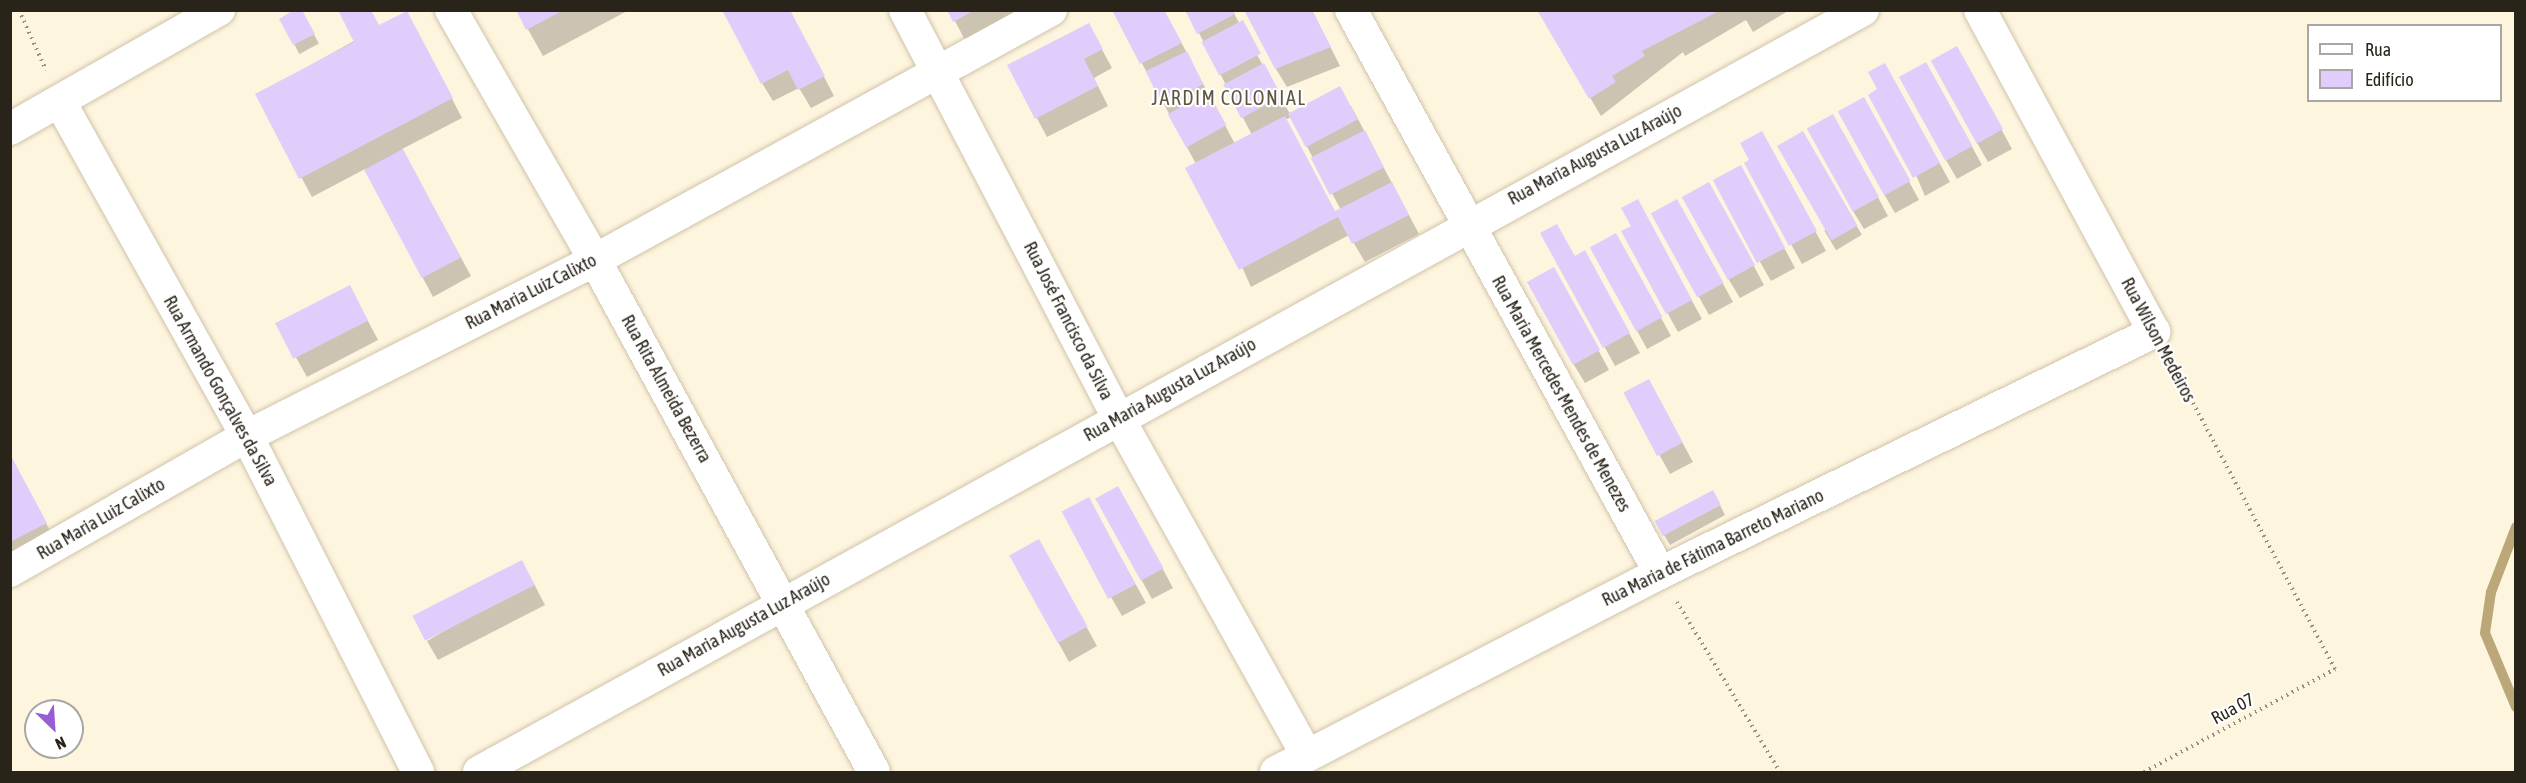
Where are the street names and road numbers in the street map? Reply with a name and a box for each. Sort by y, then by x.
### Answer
street label: Rua Maria Augusta Luz Araújo [1504,100,1686,210]
street label: Rua José Francisco da Silva [1019,238,1117,404]
street label: Rua Maria Luiz Calixto [462,250,600,334]
street label: Rua Maria Mercedes Mendes de Menezes [1487,272,1635,516]
street label: Rua Wilson Medeiros [2116,274,2200,406]
street label: Rua Armando Gonçalves da Silva [159,292,281,490]
street label: Rua Rita Almeida Bezerra [616,311,716,467]
street label: Rua Maria Augusta Luz Araújo [1080,334,1260,446]
street label: Rua Maria Luiz Calixto [33,474,169,564]
street label: Rua Maria de Fátima Barreto Mariano [1599,485,1827,611]
street label: Rua Maria Augusta Luz Araújo [654,569,834,681]
street label: Rua 07 [2208,689,2258,729]

